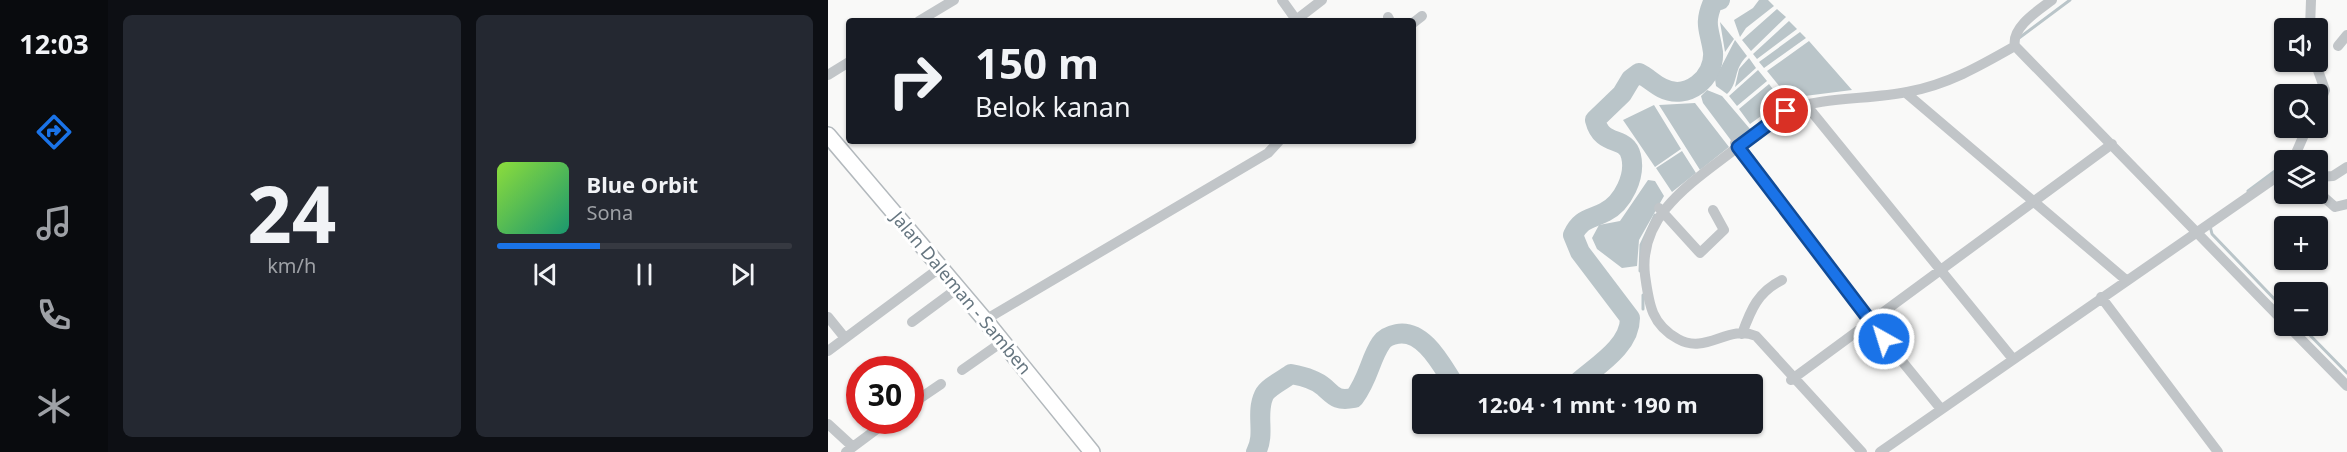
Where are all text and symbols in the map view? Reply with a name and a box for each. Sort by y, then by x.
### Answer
map controls [2274,18,2328,336]
button: sound [2274,18,2328,72]
text: 12:03 [19,25,89,62]
text: 150 m [975,34,1099,91]
icon: right [876,42,954,120]
button: search [2274,84,2328,138]
pin [1760,85,1811,136]
text: Belok kanan [975,88,1131,125]
icon: arrive [1769,94,1802,127]
icon: directions [33,111,75,153]
button: layers [2274,150,2328,204]
text: 24 [247,160,336,266]
text: Blue Orbit [587,169,698,199]
text: Sona [587,199,633,226]
icon: music [33,202,75,244]
street label: Jalan Daleman - Samben [885,204,1037,379]
button: + [2274,216,2328,270]
text: km/h [267,252,316,279]
icon: previous [529,258,562,291]
icon: pause [628,258,661,291]
icon: next [726,258,759,291]
button: − [2274,282,2328,336]
icon: phone [33,294,75,336]
position arrow [1852,307,1916,371]
speed limit sign: 30 [846,356,924,434]
icon: climate [33,385,75,427]
text: 12:04 · 1 mnt · 190 m [1477,389,1698,419]

